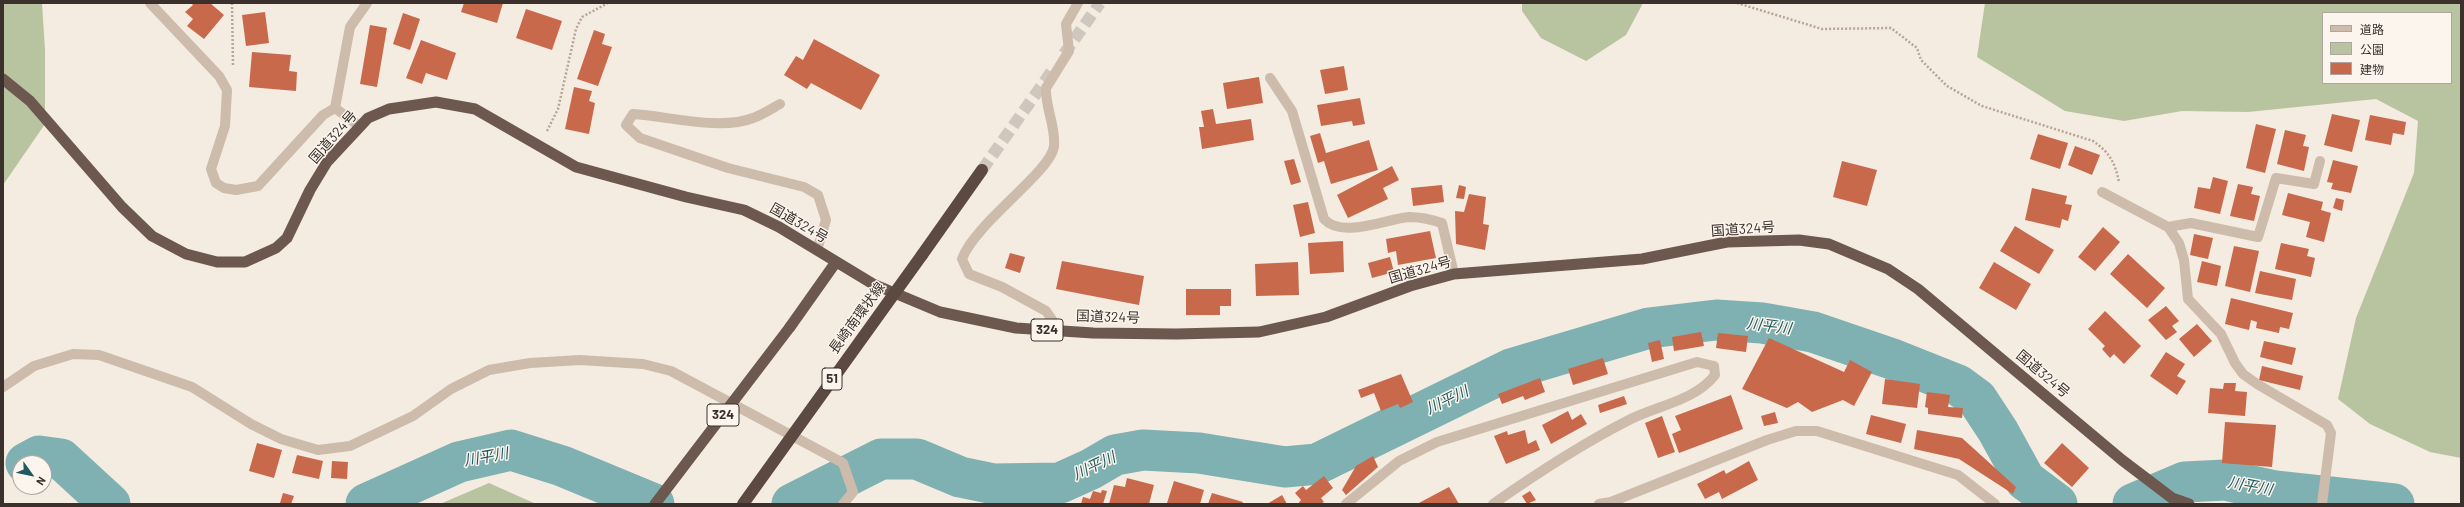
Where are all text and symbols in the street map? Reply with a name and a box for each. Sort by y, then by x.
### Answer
legend [2322,12,2452,84]
text: 道路 [2360,22,2384,36]
text: 公園 [2360,42,2384,56]
text: 建物 [2360,62,2384,76]
street label: 国道324号 [306,107,360,167]
street label: 国道324号 [767,200,831,246]
street label: 国道324号 [1710,218,1776,240]
street label: 国道324号 [1387,253,1453,287]
street label: 長崎南環状線 [826,279,888,357]
street label: 国道324号 [1076,307,1140,327]
water label: 川平川 [1746,314,1792,338]
road number: 324 [1031,319,1063,341]
street label: 国道324号 [2013,347,2073,401]
road number: 51 [822,368,842,390]
water label: 川平川 [1423,382,1471,418]
road number: 324 [707,404,739,426]
water label: 川平川 [462,444,510,470]
water label: 川平川 [1070,448,1118,484]
north arrow [12,455,52,495]
water label: 川平川 [2226,473,2274,499]
text: N [34,475,49,488]

